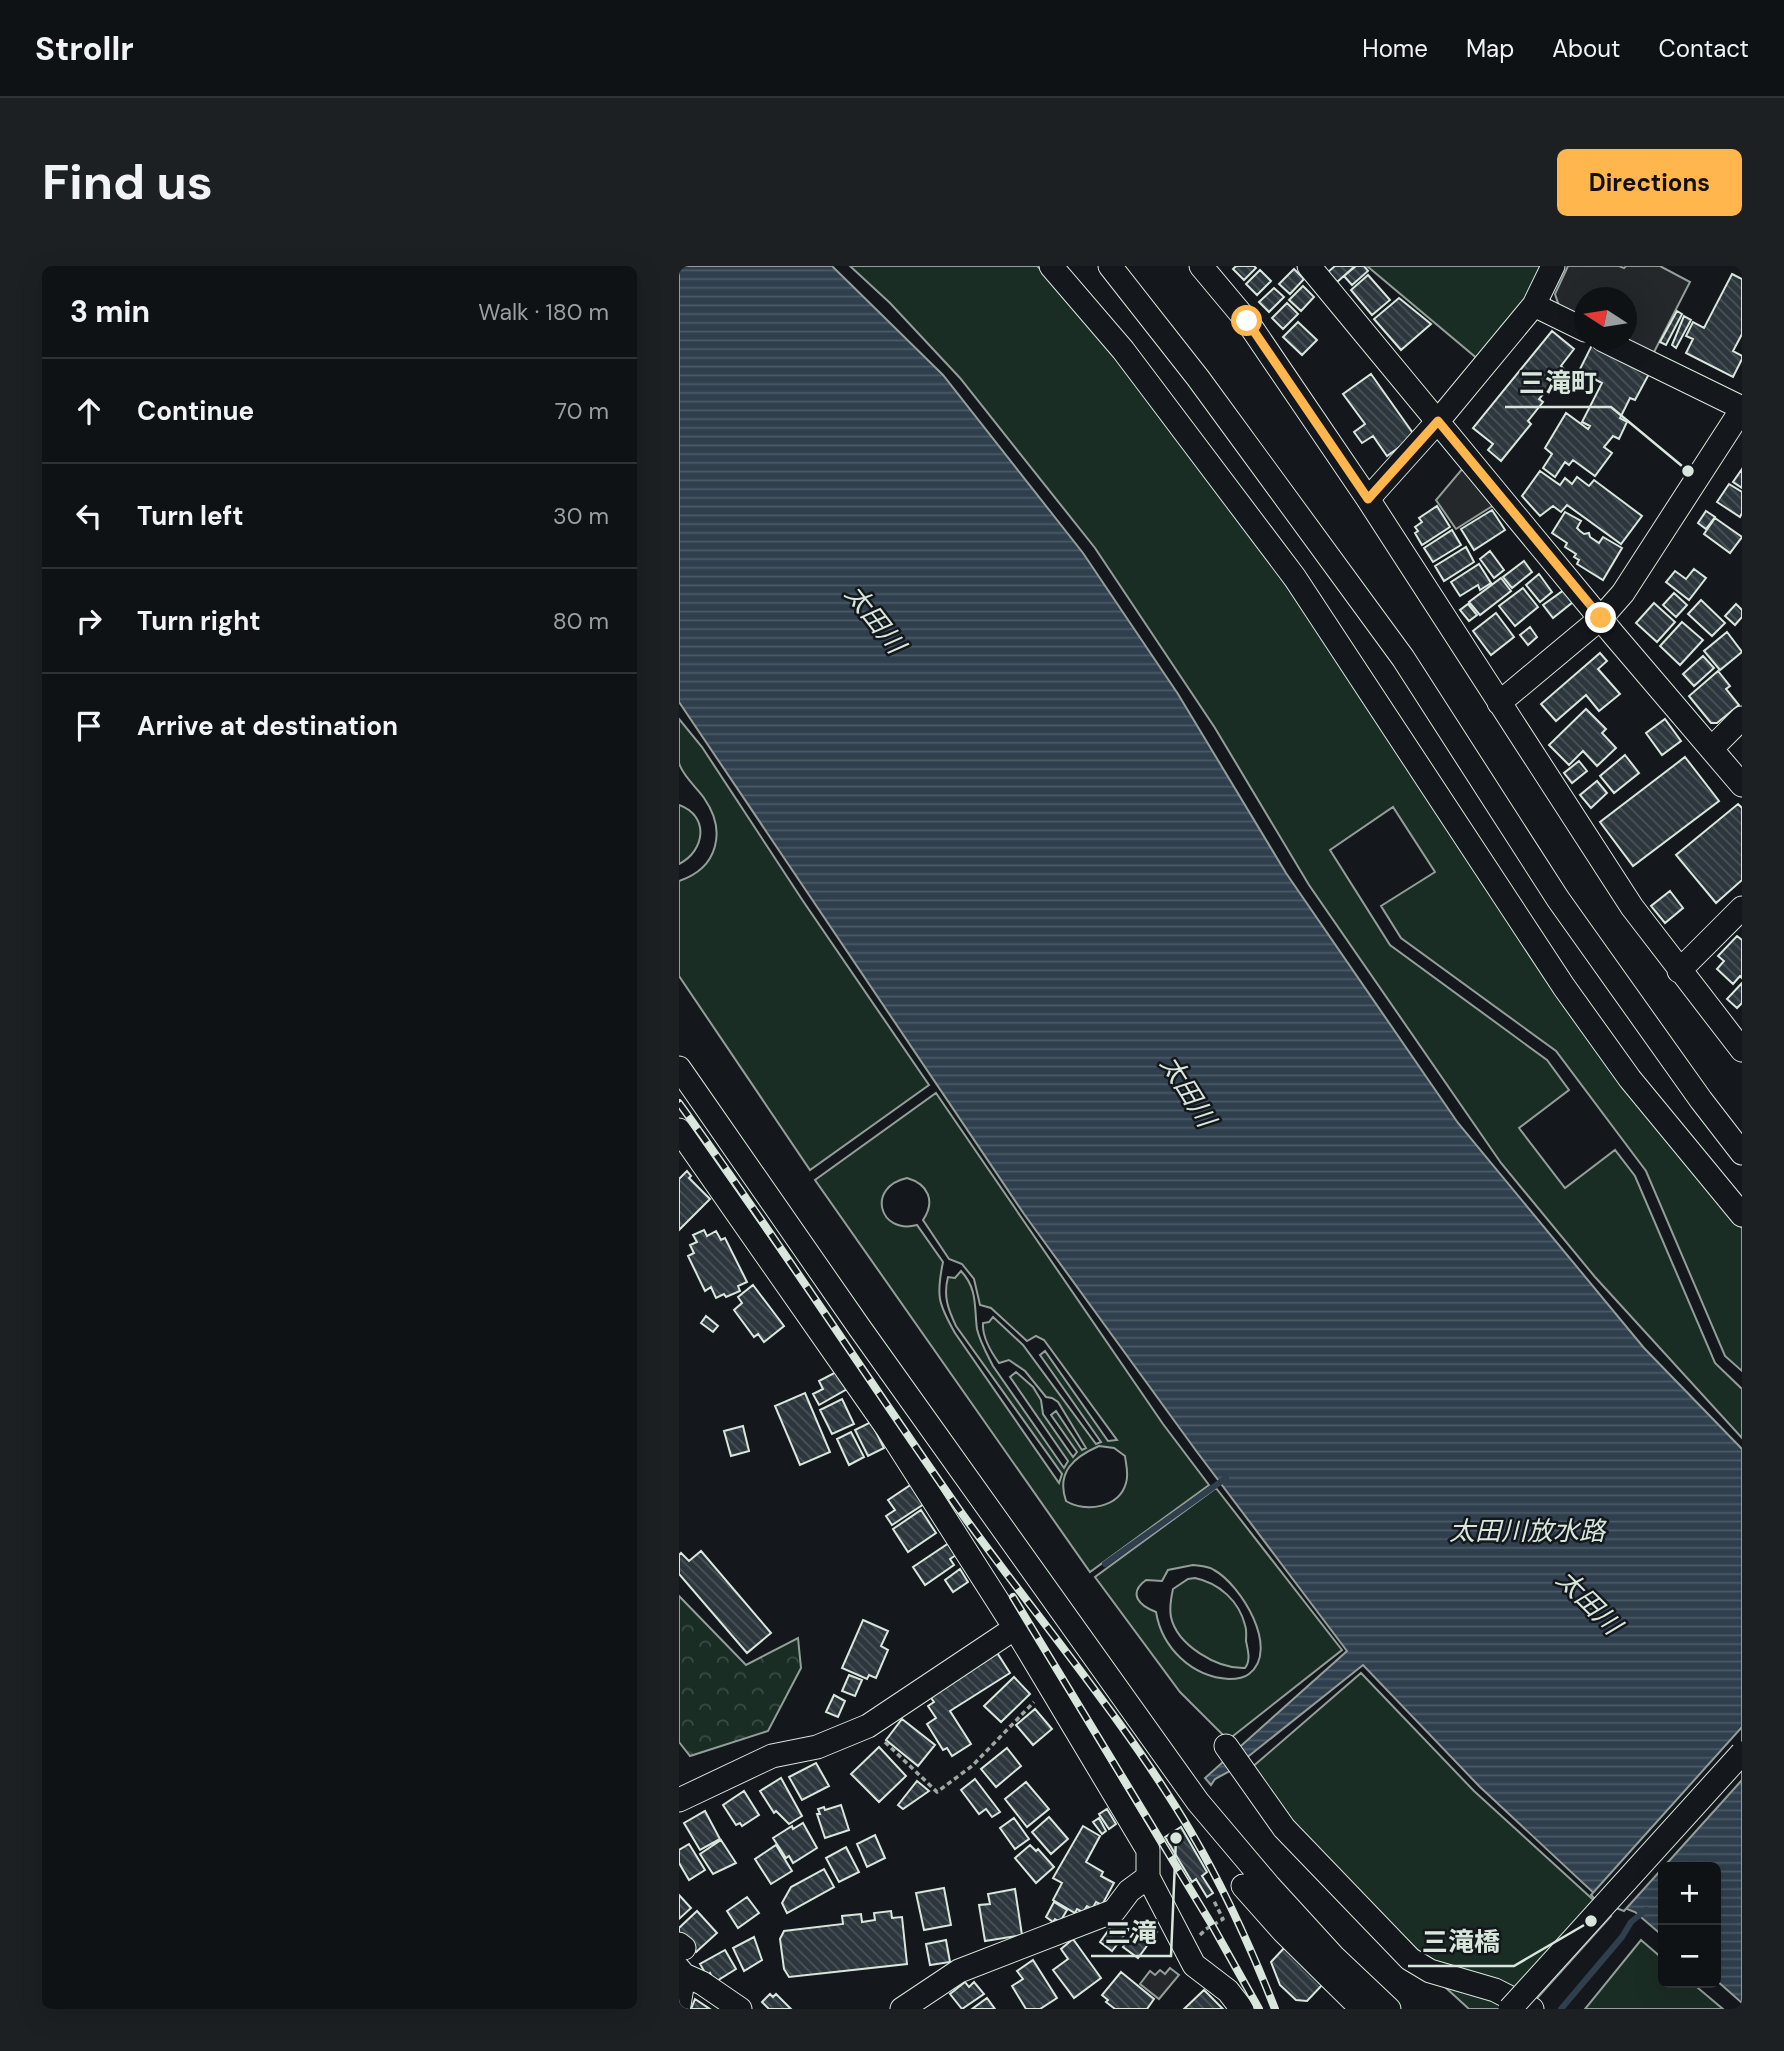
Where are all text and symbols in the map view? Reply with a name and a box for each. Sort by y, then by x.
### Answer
text: Strollr [35,27,134,70]
text: Home [1362,33,1428,64]
text: Map [1466,33,1514,64]
text: About [1552,33,1621,64]
text: Contact [1659,33,1749,64]
button: Directions [1557,149,1742,216]
text: Find us [42,150,213,214]
north arrow [1574,287,1637,350]
text: 3 min [70,292,150,331]
text: Walk · 180 m [478,297,609,327]
route start [1231,305,1262,336]
callout: 三滝町 [1505,360,1611,407]
text: 三滝町 [1519,366,1597,400]
icon: ahead [70,392,108,430]
text: Continue [137,394,254,428]
text: 70 m [555,396,609,426]
icon: left [70,497,108,535]
text: Turn left [137,499,244,533]
text: 30 m [553,501,609,531]
water label: 太田川 [838,578,914,663]
icon: right [70,602,108,640]
route end [1585,602,1616,633]
text: Turn right [137,604,261,638]
text: 80 m [553,606,609,636]
icon: arrive [70,707,108,745]
text: Arrive at destination [137,709,398,743]
water label: 太田川 [1153,1049,1225,1136]
water label: 太田川放水路 [1449,1514,1607,1548]
water label: 太田川 [1549,1562,1631,1644]
map controls [1658,1862,1721,1988]
button: + [1658,1862,1721,1925]
callout: 三滝 [1091,1909,1171,1956]
text: 三滝 [1105,1916,1157,1950]
callout: 三滝橋 [1408,1919,1514,1966]
text: 三滝橋 [1422,1925,1500,1959]
button: − [1658,1925,1721,1988]

